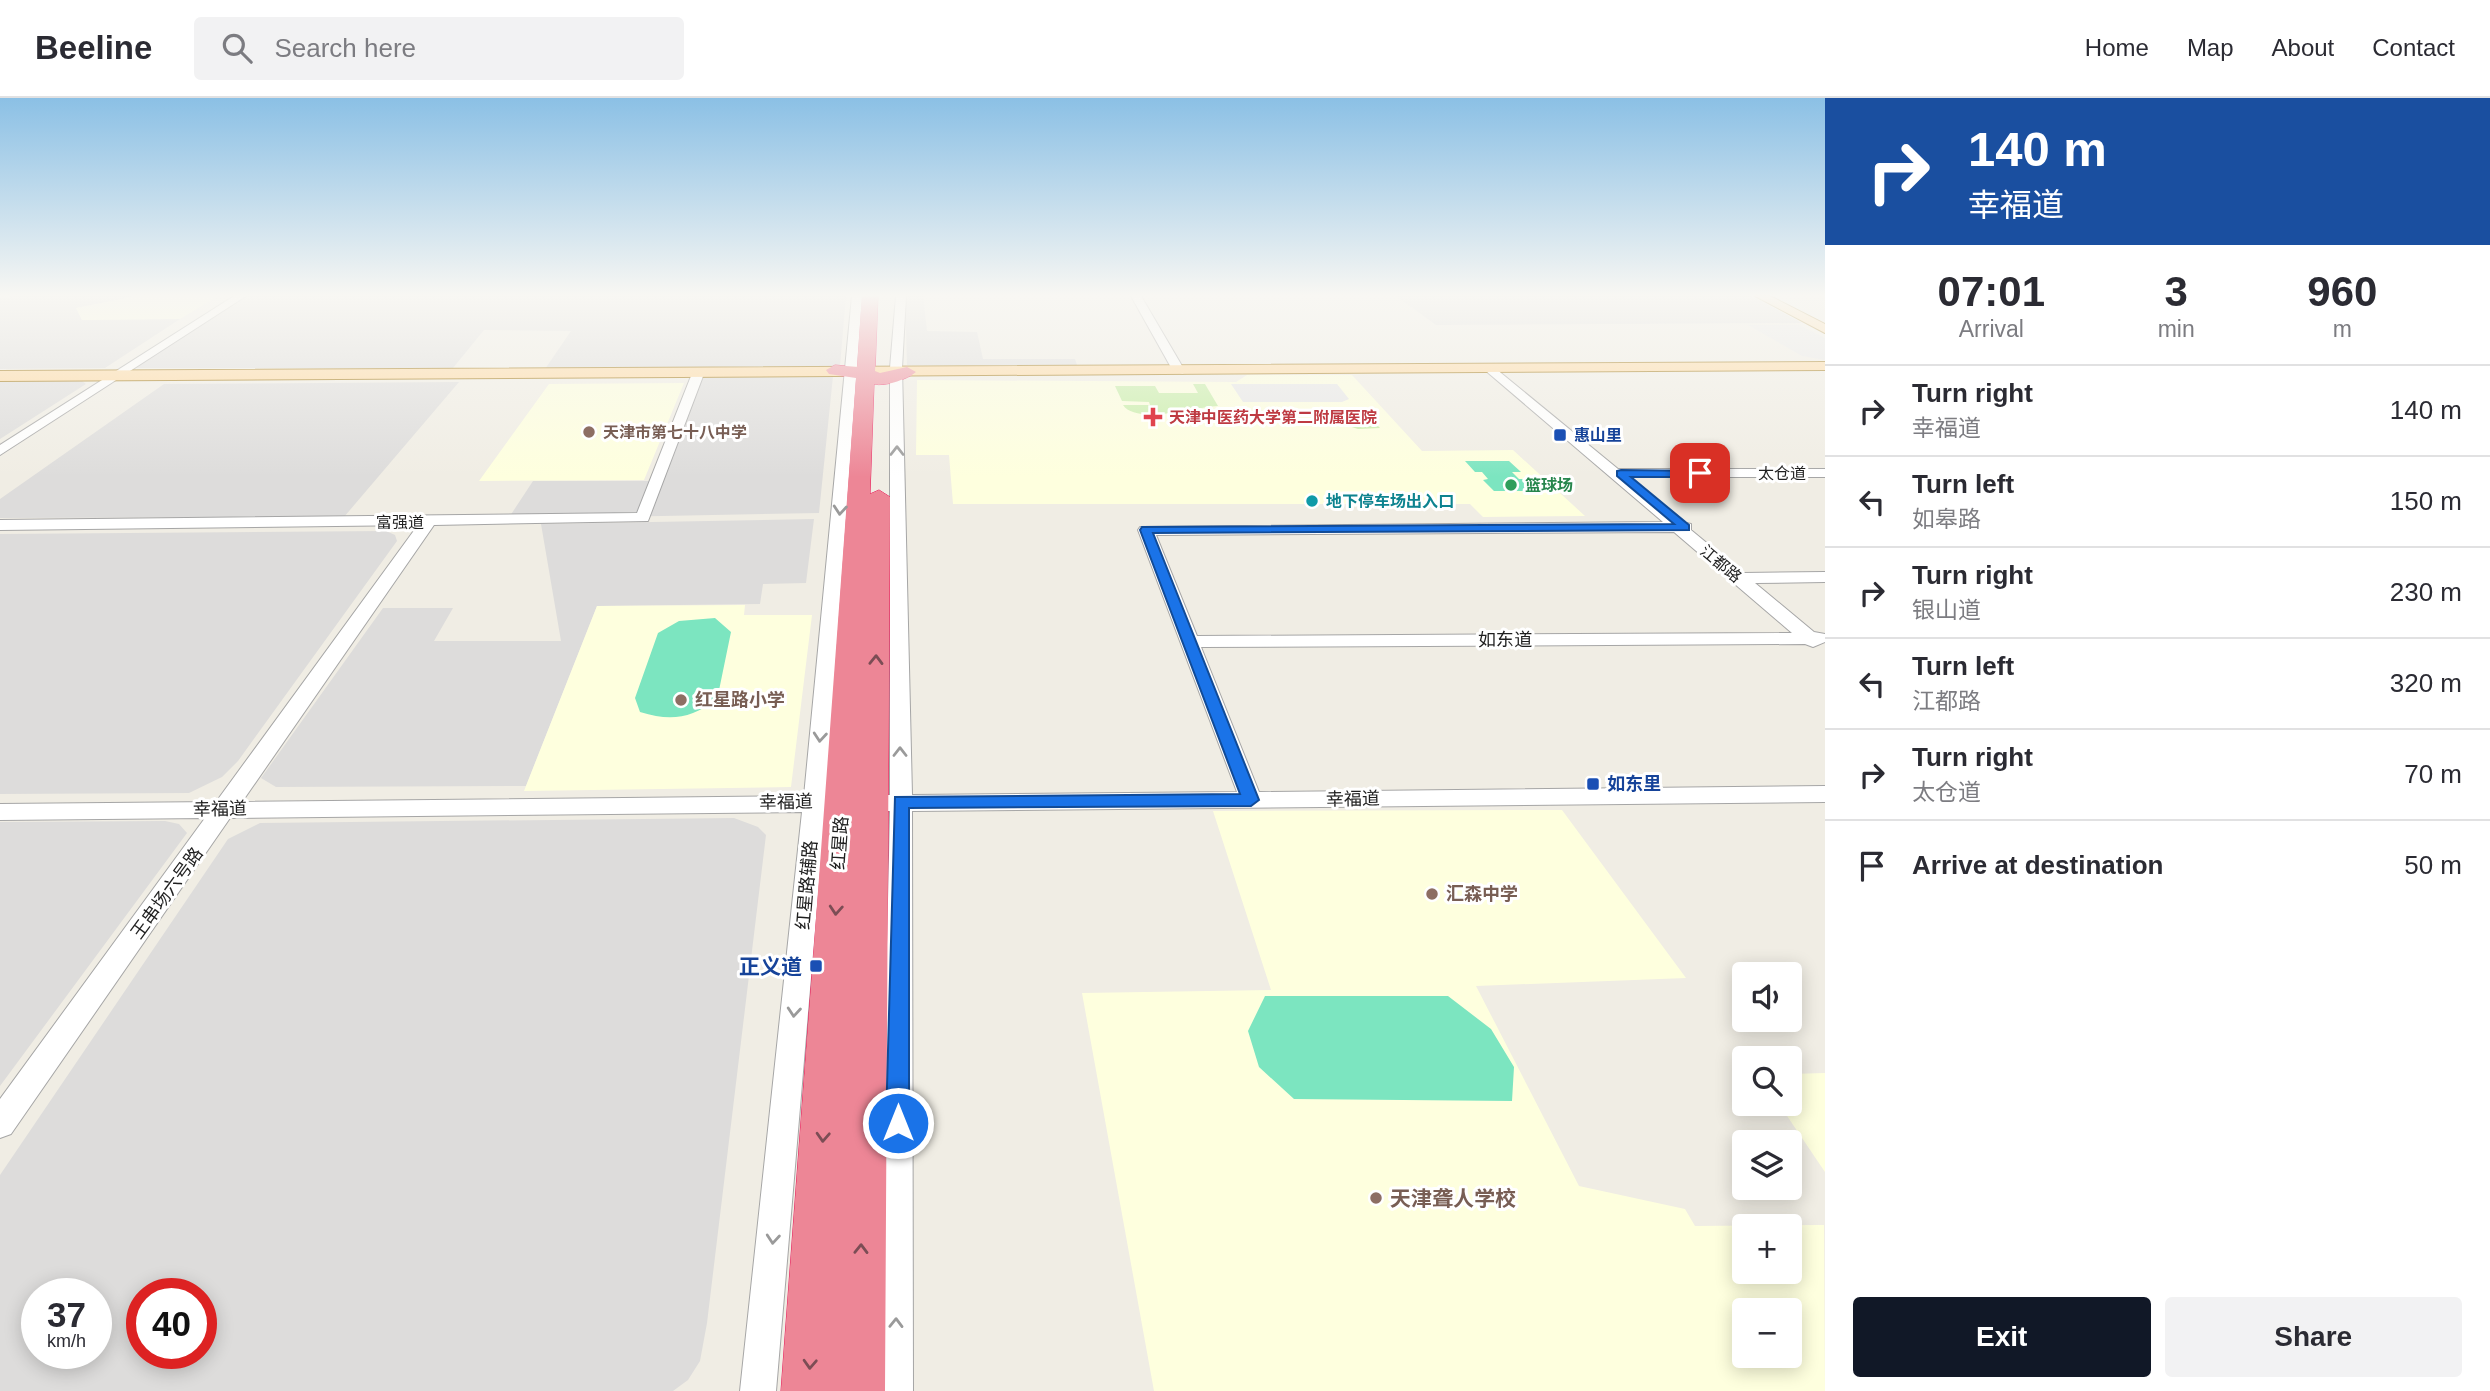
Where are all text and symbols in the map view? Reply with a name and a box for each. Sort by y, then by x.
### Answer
search box [194,17,684,80]
text: Beeline [35,29,152,66]
icon: search [218,29,256,67]
text: Search here [274,33,416,63]
text: Home [2085,34,2149,61]
text: Map [2187,34,2234,61]
text: About [2272,34,2334,61]
text: Contact [2372,34,2455,61]
text: 140 m [1968,122,2107,176]
icon: right [1853,126,1944,217]
text: 幸福道 [1968,187,2064,223]
text: 07:01 [1938,268,2045,315]
text: 3 [2164,268,2188,315]
text: 960 [2307,268,2377,315]
text: Arrival [1959,316,2024,342]
text: min [2158,316,2195,342]
text: m [2333,316,2352,342]
text: Turn right [1912,378,2033,408]
icon: right [1853,392,1891,430]
text: 140 m [2390,395,2462,425]
marker: 天津中医药大学第二附属医院 [1143,407,1163,427]
place label: 天津中医药大学第二附属医院 [1169,409,1377,426]
text: 幸福道 [1912,415,1981,441]
marker: 天津市第七十八中学 [581,424,597,440]
place label: 天津市第七十八中学 [603,424,747,441]
marker: 惠山里 [1552,427,1568,443]
place label: 惠山里 [1574,427,1622,444]
pin [1670,443,1730,503]
one-way arrow [889,446,905,456]
icon: arrive [1681,454,1719,492]
street label: 太仓道 [1758,465,1806,482]
text: Turn left [1912,469,2014,499]
marker: 篮球场 [1503,477,1519,493]
place label: 篮球场 [1525,477,1573,494]
icon: left [1853,483,1891,521]
text: 150 m [2390,486,2462,516]
marker: 地下停车场出入口 [1304,493,1320,509]
place label: 地下停车场出入口 [1326,493,1454,510]
one-way arrow [833,505,848,516]
text: 如皋路 [1912,506,1981,532]
street label: 富强道 [376,514,424,531]
street label: 江都路 [1697,542,1745,586]
text: Turn right [1912,560,2033,590]
icon: right [1853,574,1891,612]
text: 230 m [2390,577,2462,607]
text: 银山道 [1912,597,1981,623]
street label: 如东道 [1478,630,1532,650]
text: Turn left [1912,651,2014,681]
one-way arrow [868,654,884,664]
icon: left [1853,665,1891,703]
text: 320 m [2390,668,2462,698]
text: 江都路 [1912,688,1981,714]
place label: 红星路小学 [695,690,785,710]
marker: 红星路小学 [673,692,689,708]
one-way arrow [813,732,828,743]
text: Turn right [1912,742,2033,772]
one-way arrow [892,747,908,757]
icon: right [1853,756,1891,794]
text: 70 m [2404,759,2462,789]
place label: 如东里 [1607,774,1661,794]
marker: 如东里 [1585,776,1601,792]
text: 太仓道 [1912,779,1981,805]
street label: 幸福道 [1326,789,1380,809]
street label: 幸福道 [759,792,813,812]
street label: 幸福道 [193,799,247,819]
street label: 红星路 [828,815,852,871]
street label: 红星路辅路 [793,839,821,931]
street label: 王串场六号路 [127,843,207,943]
icon: arrive [1853,847,1891,885]
text: Arrive at destination [1912,850,2163,880]
text: 50 m [2404,850,2462,880]
place label: 汇森中学 [1446,884,1518,904]
marker: 汇森中学 [1424,886,1440,902]
one-way arrow [829,905,844,916]
place label: 正义道 [739,955,802,978]
marker: 正义道 [808,958,824,974]
map controls [1732,962,1802,1368]
button: sound [1732,962,1802,1032]
one-way arrow [787,1006,802,1018]
button: search [1732,1046,1802,1116]
position arrow [861,1086,935,1160]
button: layers [1732,1130,1802,1200]
one-way arrow [815,1132,830,1143]
place label: 天津聋人学校 [1390,1187,1516,1210]
marker: 天津聋人学校 [1368,1190,1384,1206]
button: + [1732,1214,1802,1284]
one-way arrow [765,1233,780,1244]
one-way arrow [854,1244,869,1255]
speed limit sign: 40 [126,1278,217,1369]
text: 37 [47,1295,86,1334]
button: Exit [1853,1297,2151,1377]
button: Share [2165,1297,2462,1377]
button: − [1732,1298,1802,1368]
one-way arrow [888,1317,904,1328]
text: km/h [47,1331,86,1351]
one-way arrow [803,1359,818,1370]

